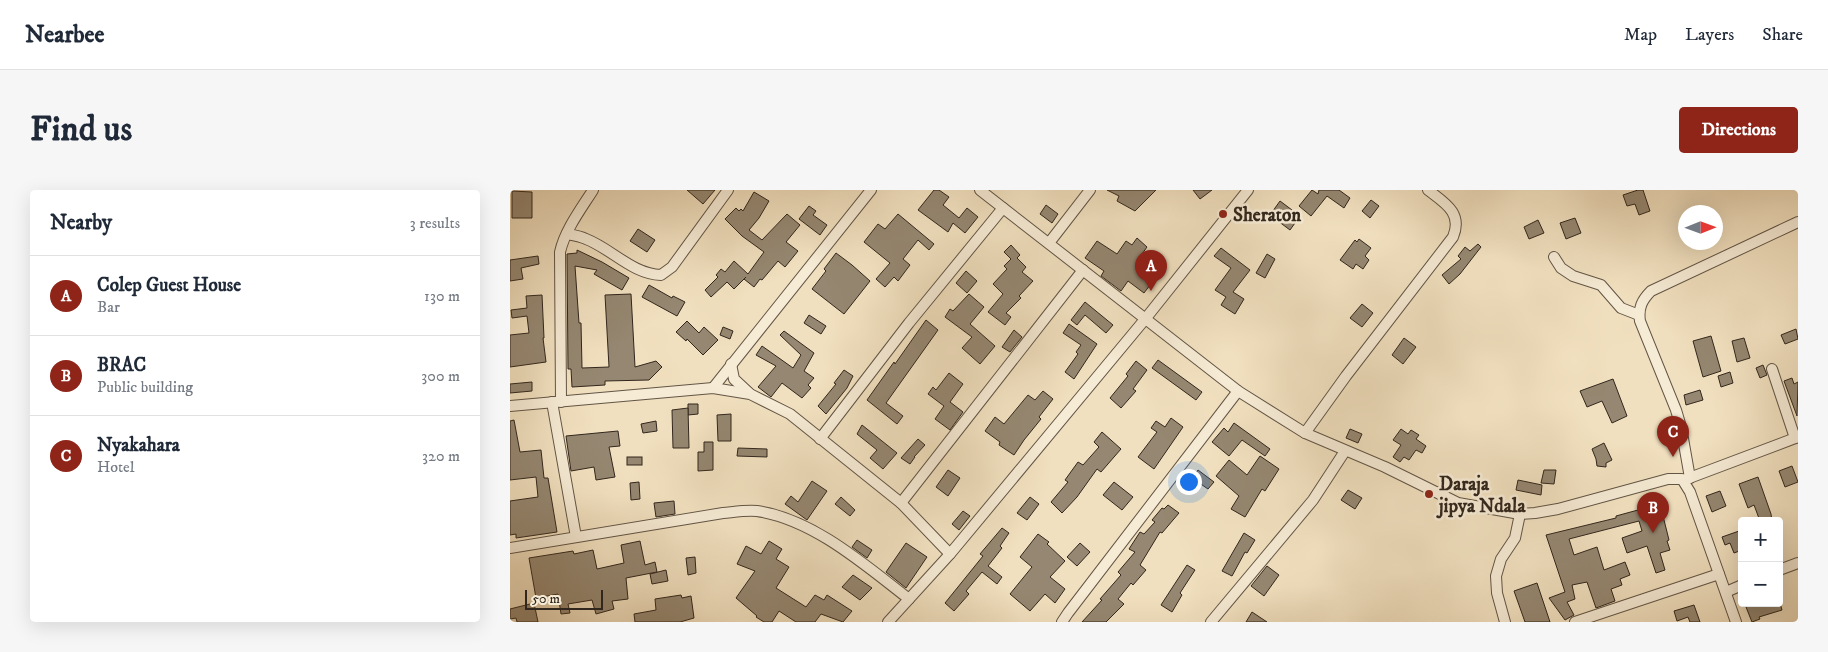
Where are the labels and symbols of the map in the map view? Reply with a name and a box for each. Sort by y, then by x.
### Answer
place label: Sheraton [1233,204,1302,227]
north arrow [1678,205,1723,250]
marker: Sheraton [1217,208,1229,220]
pin: A [1135,250,1167,291]
pin: C [1657,416,1689,457]
your location [1176,469,1202,495]
place label: Daraja jipya Ndala [1436,473,1527,519]
marker: Daraja jipya Ndala [1423,488,1435,500]
pin: B [1637,492,1669,533]
scale bar [525,587,602,610]

